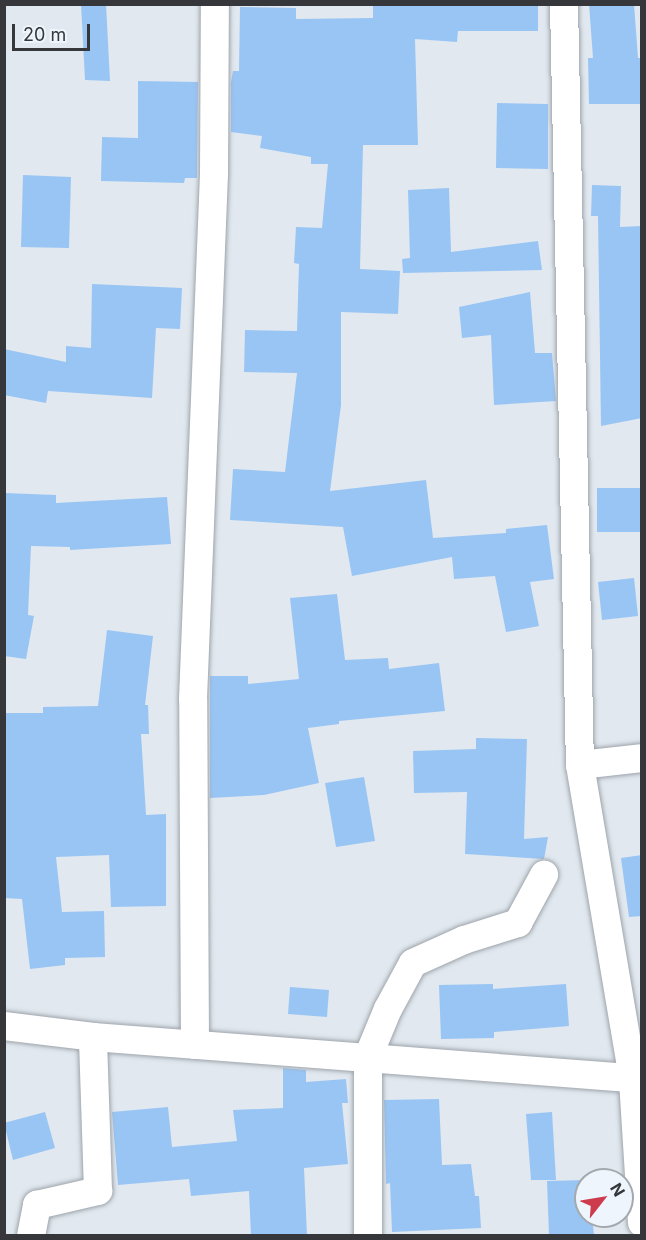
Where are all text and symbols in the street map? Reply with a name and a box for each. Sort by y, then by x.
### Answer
scale bar [15,12,93,50]
text: 20 m [23,24,66,45]
north arrow [574,1168,634,1228]
text: N [606,1179,629,1200]

